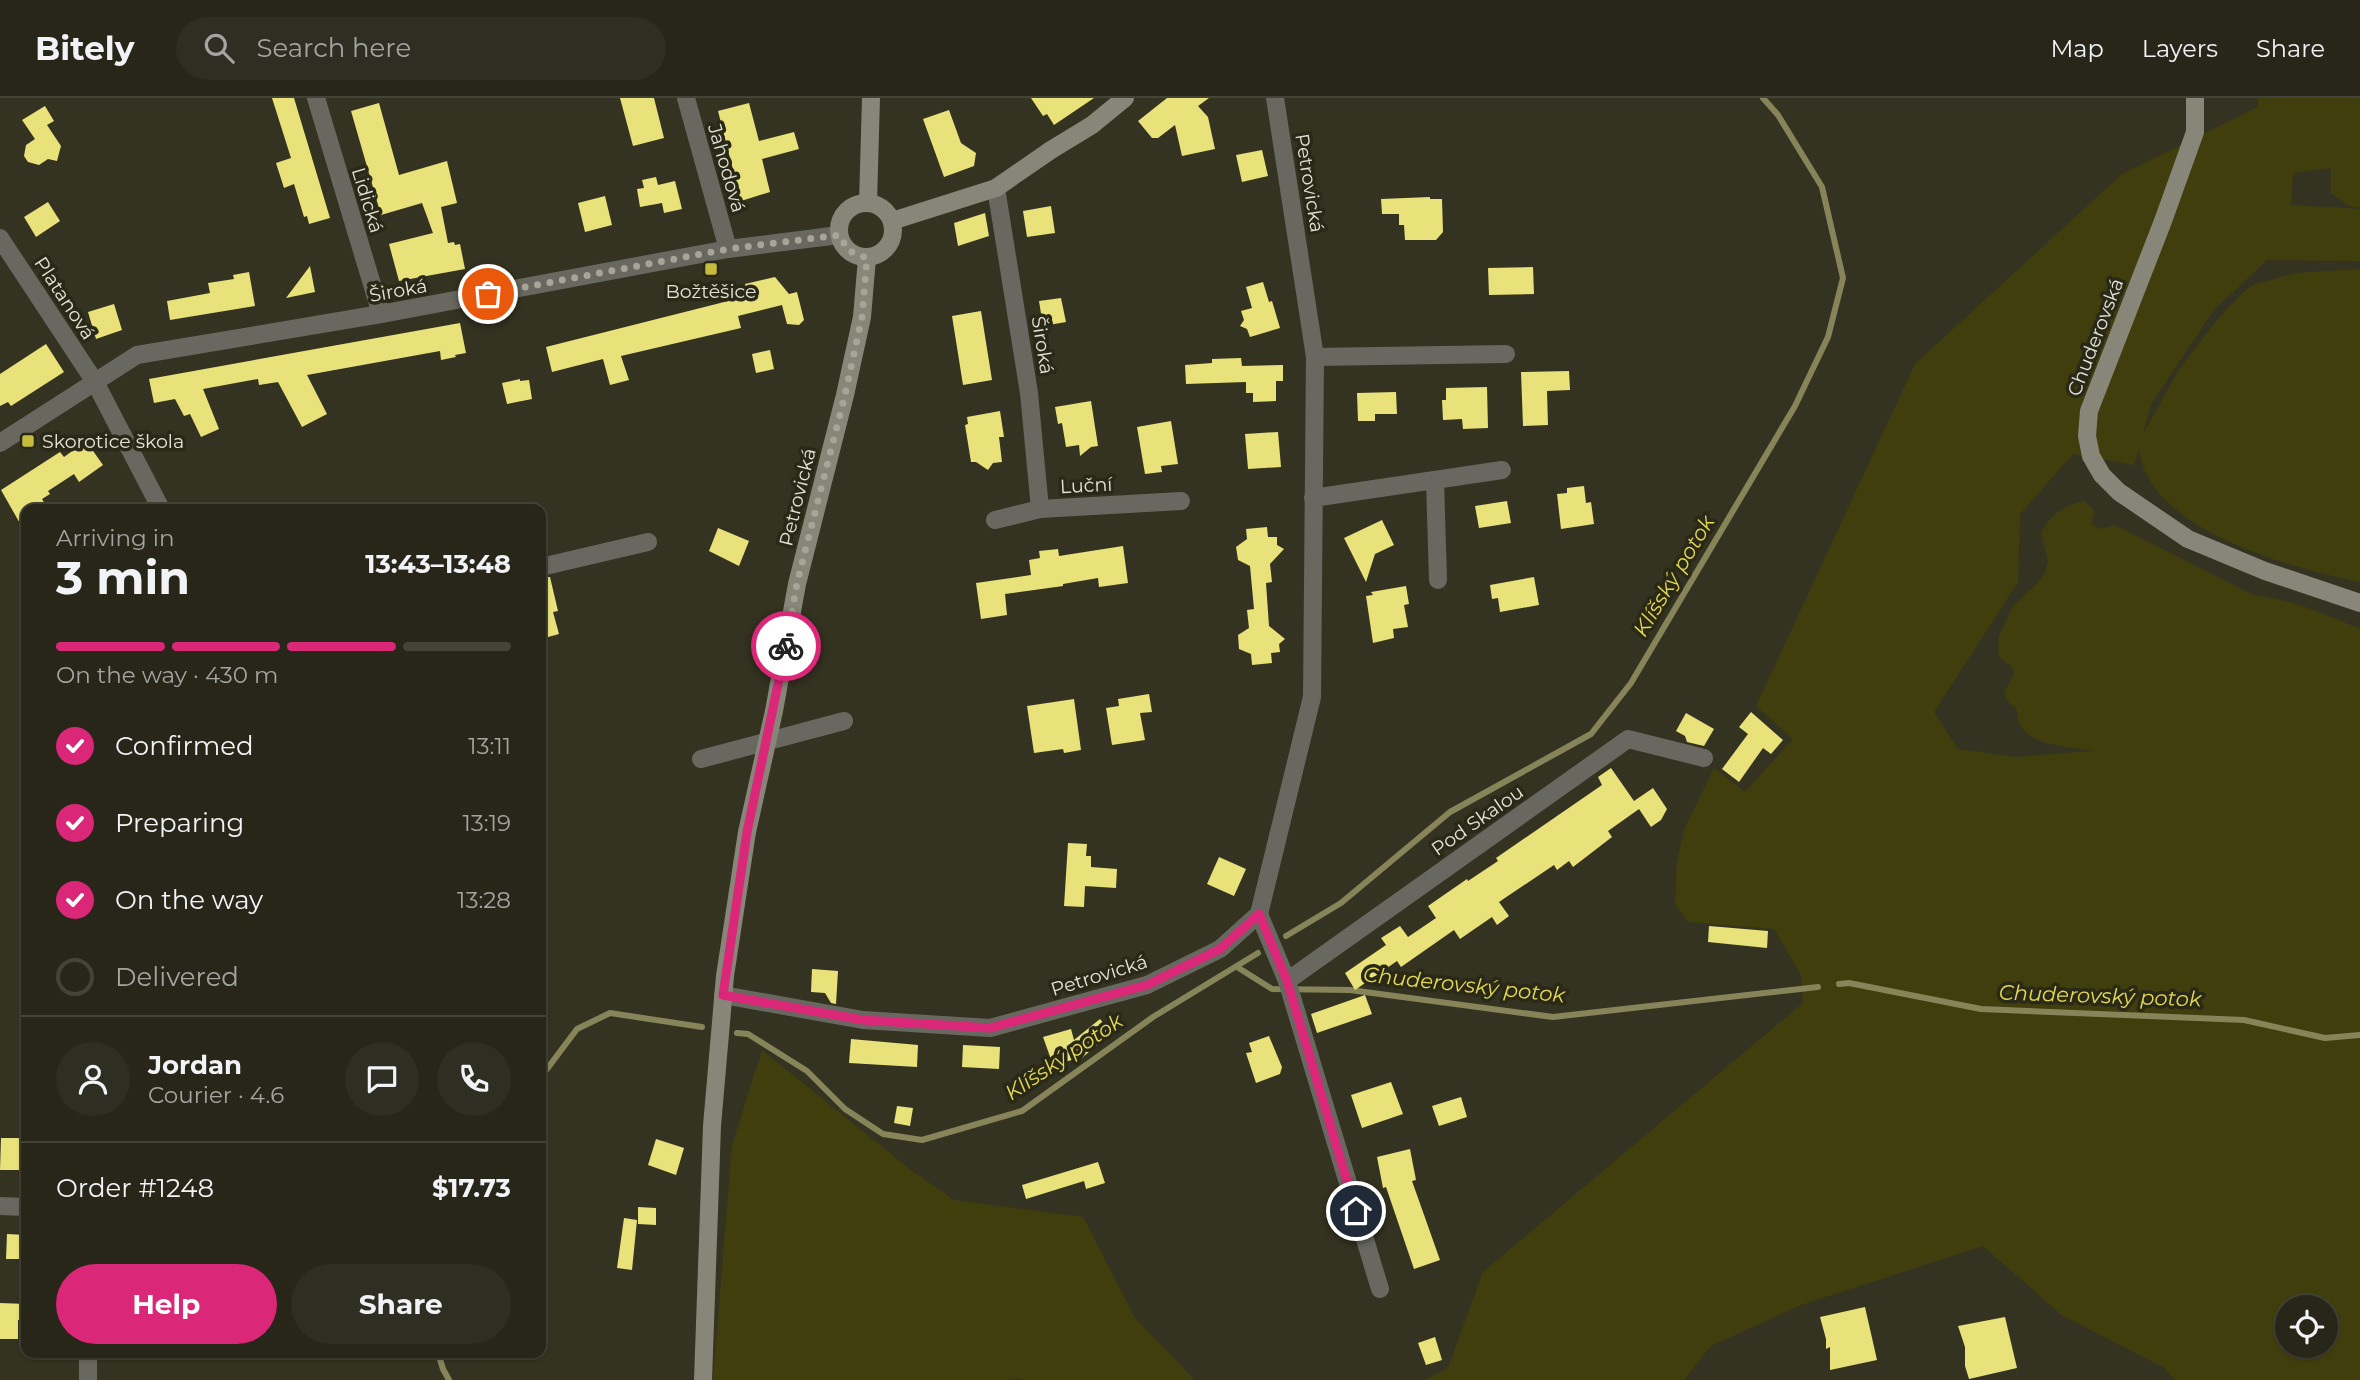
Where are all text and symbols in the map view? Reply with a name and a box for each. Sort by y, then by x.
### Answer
search box [176,17,666,80]
text: Bitely [35,28,134,68]
icon: search [200,29,238,67]
text: Search here [256,32,411,64]
text: Map [2050,34,2104,63]
text: Layers [2142,34,2218,63]
text: Share [2256,34,2325,63]
street label: Jahodová [703,120,750,215]
street label: Petrovická [1290,132,1329,234]
street label: Lidická [347,165,388,236]
street label: Platanová [29,253,100,344]
marker: Božtěšice [703,261,719,277]
pin [458,264,518,324]
street label: Široká [367,274,429,307]
icon: bag [469,275,507,313]
street label: Chuderovská [2062,275,2128,399]
place label: Božtěšice [666,280,757,303]
street label: Široká [1027,314,1058,376]
place label: Skorotice škola [42,430,184,453]
marker: Skorotice škola [20,433,36,449]
street label: Petrovická [774,446,821,548]
street label: Luční [1059,473,1114,498]
water label: Klíšský potok [1628,509,1720,641]
text: Arriving in [56,524,175,552]
text: 13:43–13:48 [365,548,511,580]
text: 3 min [56,549,190,606]
courier [751,611,821,681]
icon: bike [767,627,805,665]
text: On the way · 430 m [56,661,278,689]
icon: check [56,727,94,765]
text: Confirmed [115,730,254,762]
text: 13:11 [468,732,511,760]
street label: Pod Skalou [1427,780,1528,861]
icon: check [56,804,94,842]
text: Preparing [115,807,244,839]
text: 13:19 [463,809,511,837]
icon: check [56,881,94,919]
text: On the way [115,884,263,916]
text: 13:28 [457,886,511,914]
street label: Petrovická [1048,950,1150,1001]
text: Delivered [115,961,239,993]
water label: Chuderovský potok [1362,961,1568,1008]
water label: Chuderovský potok [1998,979,2203,1012]
water label: Klíšský potok [1000,1007,1129,1105]
button: person [56,1042,130,1116]
button: chat [345,1042,419,1116]
button: phone [437,1042,511,1116]
text: Jordan [148,1049,242,1081]
text: Courier · 4.6 [148,1081,284,1109]
text: Order #1248 [56,1172,214,1204]
text: $17.73 [432,1172,511,1204]
pin [1326,1181,1386,1241]
icon: home [1337,1192,1375,1230]
button: Help [56,1264,277,1344]
button: Share [291,1264,511,1344]
map controls [2275,1295,2338,1358]
button: locate [2275,1295,2338,1358]

